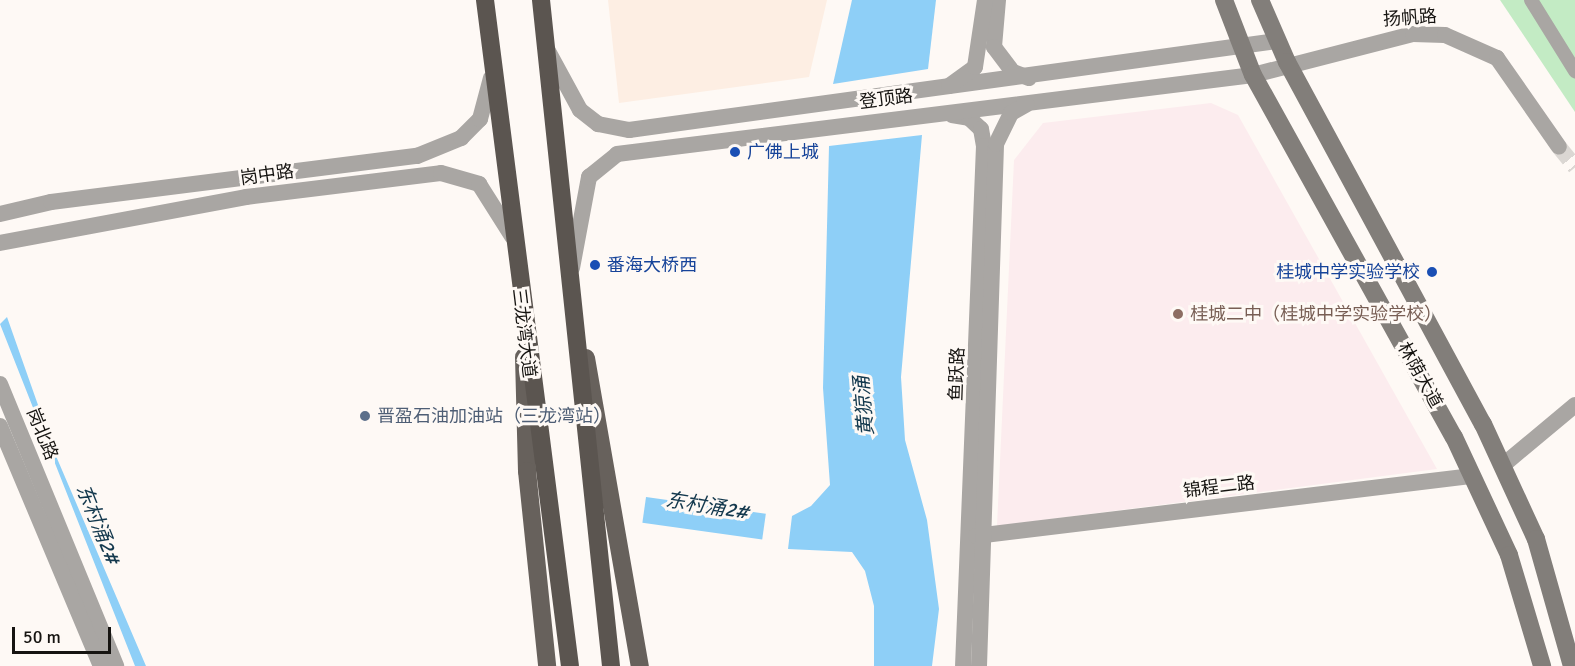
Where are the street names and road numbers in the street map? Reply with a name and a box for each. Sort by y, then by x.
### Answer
street label: 扬帆路 [1382,5,1438,31]
street label: 登顶路 [858,85,914,113]
street label: 岗中路 [239,161,295,189]
street label: 三龙湾大道 [508,287,540,379]
street label: 林荫大道 [1393,338,1447,412]
street label: 鱼跃路 [945,347,969,401]
street label: 岗北路 [22,405,62,463]
street label: 锦程二路 [1182,472,1256,502]

